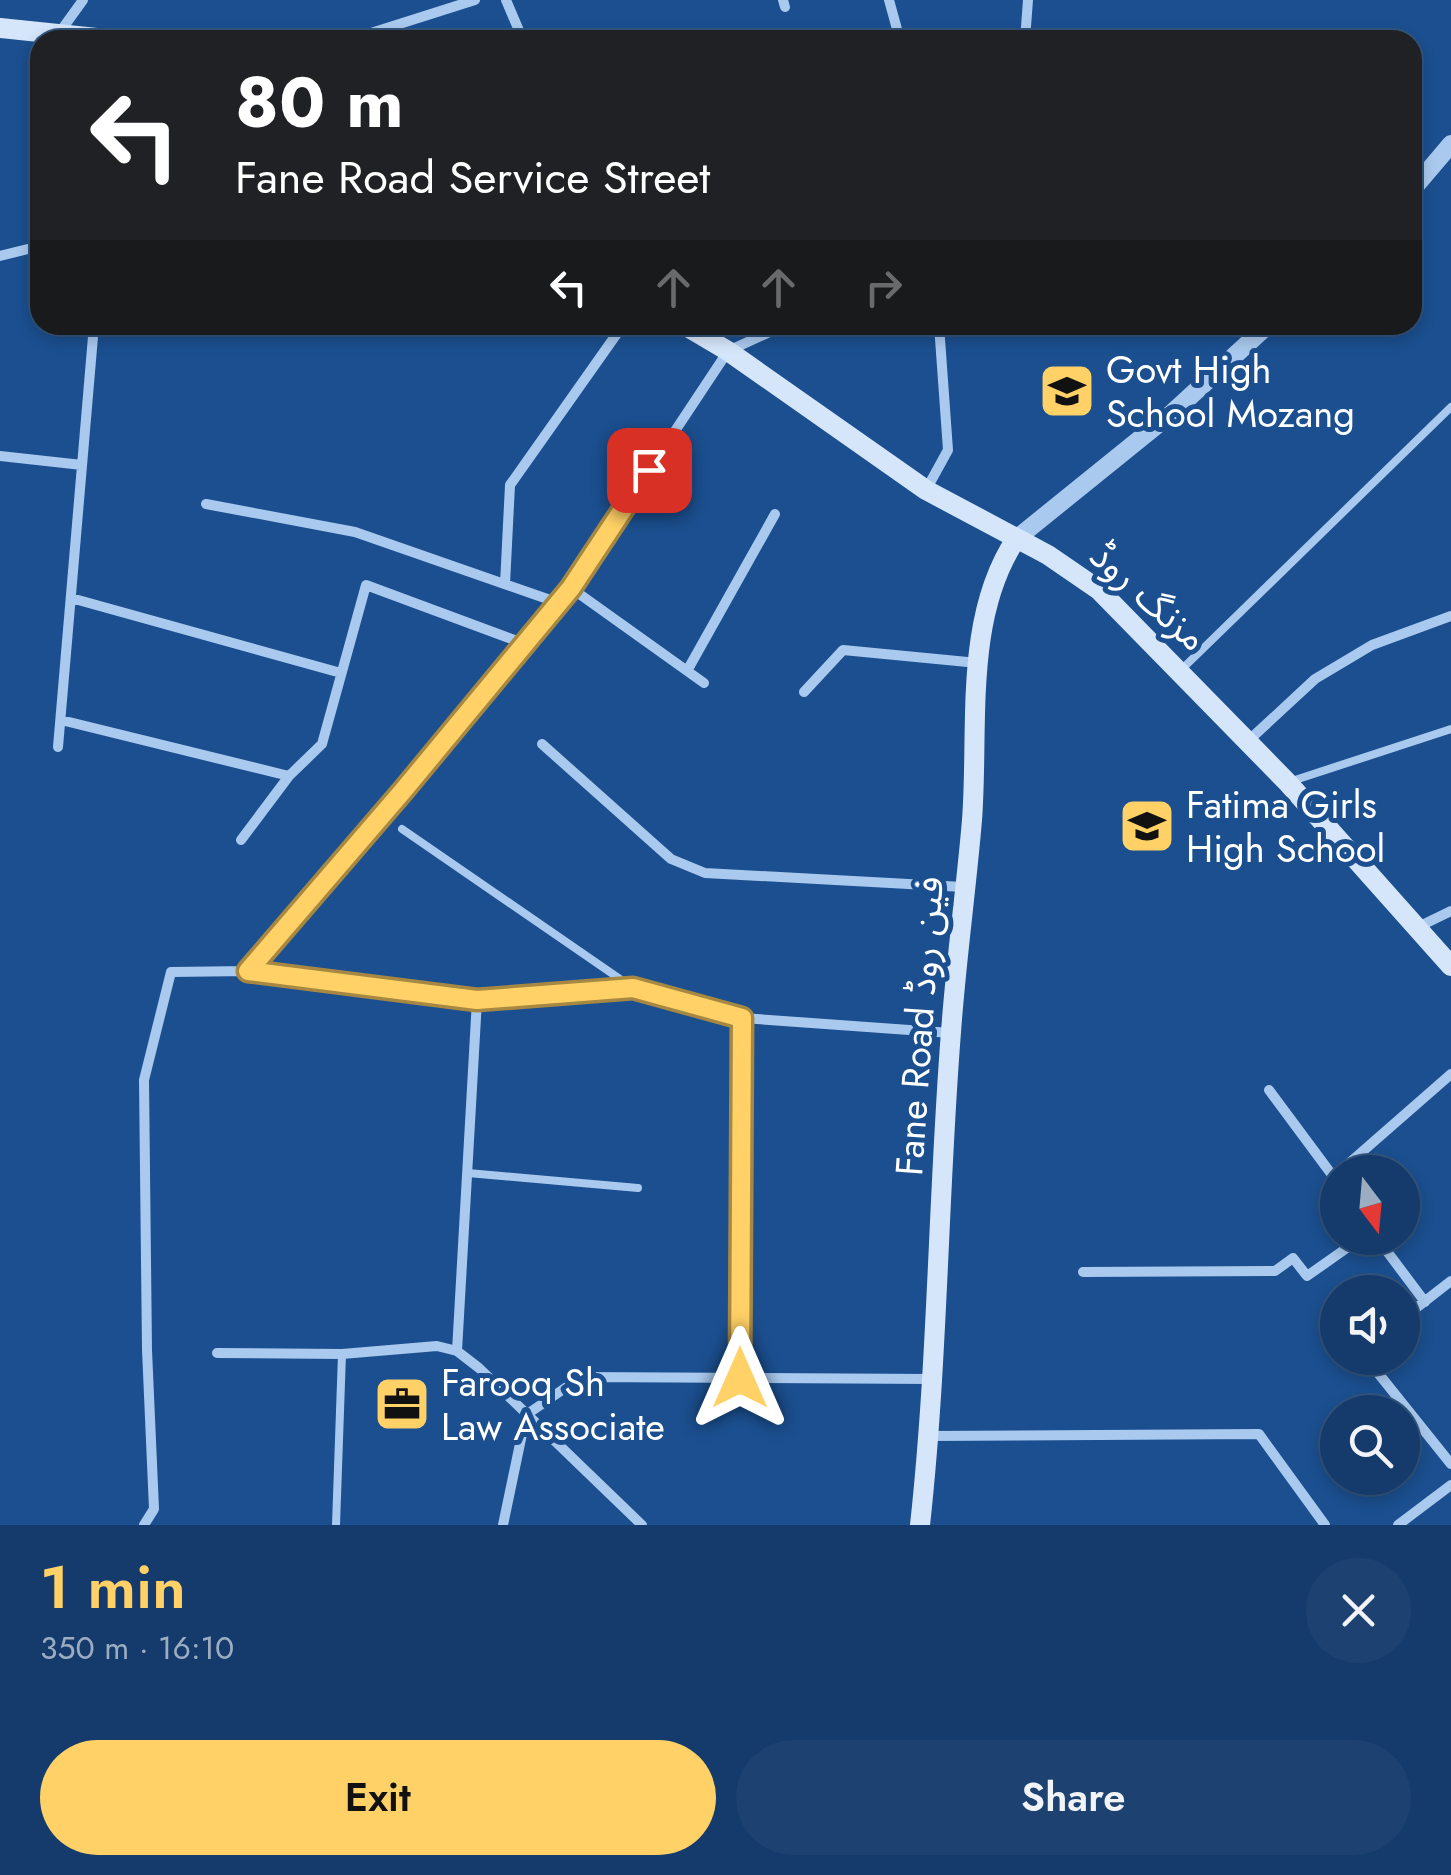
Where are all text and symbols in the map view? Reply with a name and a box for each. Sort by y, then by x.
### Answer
text: 80 m [235,52,404,153]
icon: left [70,70,200,200]
text: Fane Road Service Street [235,145,710,210]
icon: left [541,260,596,315]
icon: ahead [646,260,701,315]
icon: ahead [751,260,806,315]
icon: right [856,260,911,315]
place label: Govt High School Mozang [1106,342,1355,441]
school or university icon: Govt High School Mozang [1037,361,1097,421]
pin [607,428,692,513]
icon: arrive [622,443,677,498]
street label: مزنگ روڈ [1078,528,1220,664]
place label: Fatima Girls High School [1186,777,1385,876]
school or university icon: Fatima Girls High School [1117,796,1177,856]
street label: Fane Road فین روڈ [881,875,957,1177]
north arrow [1320,1155,1420,1255]
map controls [1320,1155,1420,1495]
button: sound [1320,1275,1420,1375]
position arrow [688,1326,792,1430]
place label: Farooq Sh Law Associate [441,1355,665,1454]
office icon: Farooq Sh Law Associate [372,1374,432,1434]
button: search [1320,1395,1420,1495]
text: 1 min [40,1544,186,1631]
button: close [1306,1558,1411,1663]
text: 350 m · 16:10 [40,1625,234,1671]
button: Exit [40,1740,716,1855]
button: Share [736,1740,1411,1855]

